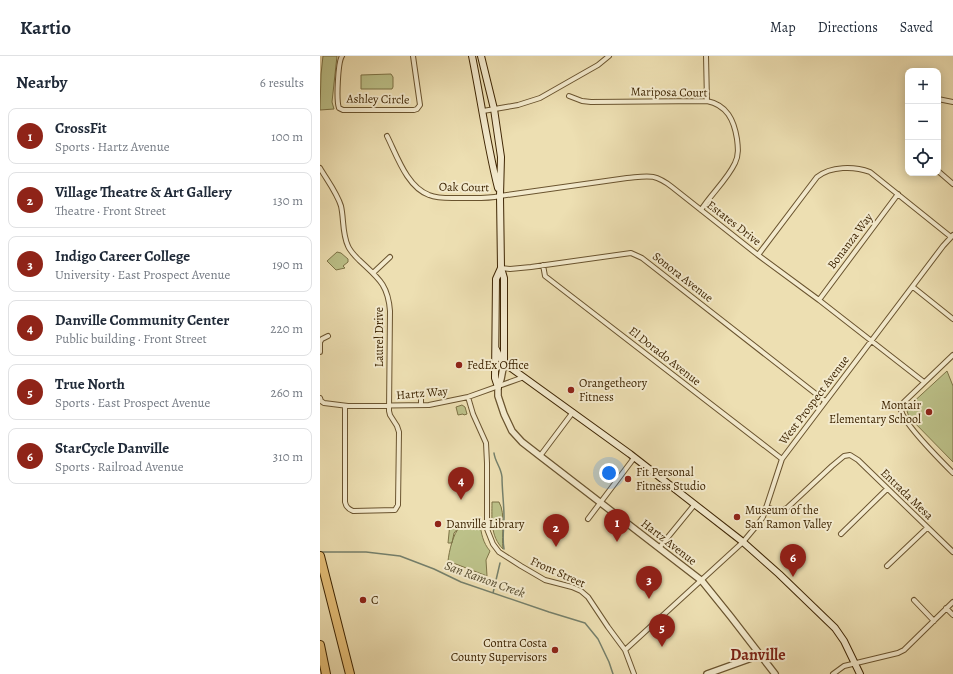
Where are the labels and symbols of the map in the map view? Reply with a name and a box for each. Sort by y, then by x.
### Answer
street label: Mariposa Court [630,83,708,101]
street label: Ashley Circle [345,90,410,108]
street label: Oak Court [439,179,489,195]
street label: Estates Drive [703,197,765,249]
street label: Bonanza Way [824,209,877,272]
street label: Sonora Avenue [649,248,717,306]
street label: Laurel Drive [371,307,387,367]
street label: El Dorado Avenue [626,323,704,389]
street label: West Prospect Avenue [775,352,853,449]
place label: FedEx Office [467,357,529,373]
marker: FedEx Office [454,360,464,370]
place label: Orangetheory Fitness [579,375,648,405]
street label: Hartz Way [396,383,449,403]
marker: Orangetheory Fitness [566,385,576,395]
place label: Montair Elementary School [829,397,921,427]
marker: Montair Elementary School [924,407,934,417]
your location [599,463,619,483]
place label: Fit Personal Fitness Studio [636,464,706,494]
street label: Entrada Mesa [877,465,937,523]
pin: 4 [448,467,474,500]
marker: Fit Personal Fitness Studio [623,474,633,484]
place label: Museum of the San Ramon Valley [745,502,832,532]
pin: 1 [604,509,630,542]
marker: Museum of the San Ramon Valley [732,512,742,522]
pin: 2 [543,514,569,547]
street label: Hartz Avenue [638,515,700,569]
place label: Danville Library [446,516,525,532]
marker: Danville Library [433,519,443,529]
pin: 6 [780,544,806,577]
street label: Front Street [528,553,588,591]
water label: San Ramon Creek [442,557,528,602]
pin: 3 [636,566,662,599]
place label: C [371,592,379,608]
marker: C [358,595,368,605]
pin: 5 [649,614,675,647]
place label: Contra Costa County Supervisors [451,635,547,665]
district label: Danville [730,644,786,666]
marker: Contra Costa County Supervisors [550,645,560,655]

